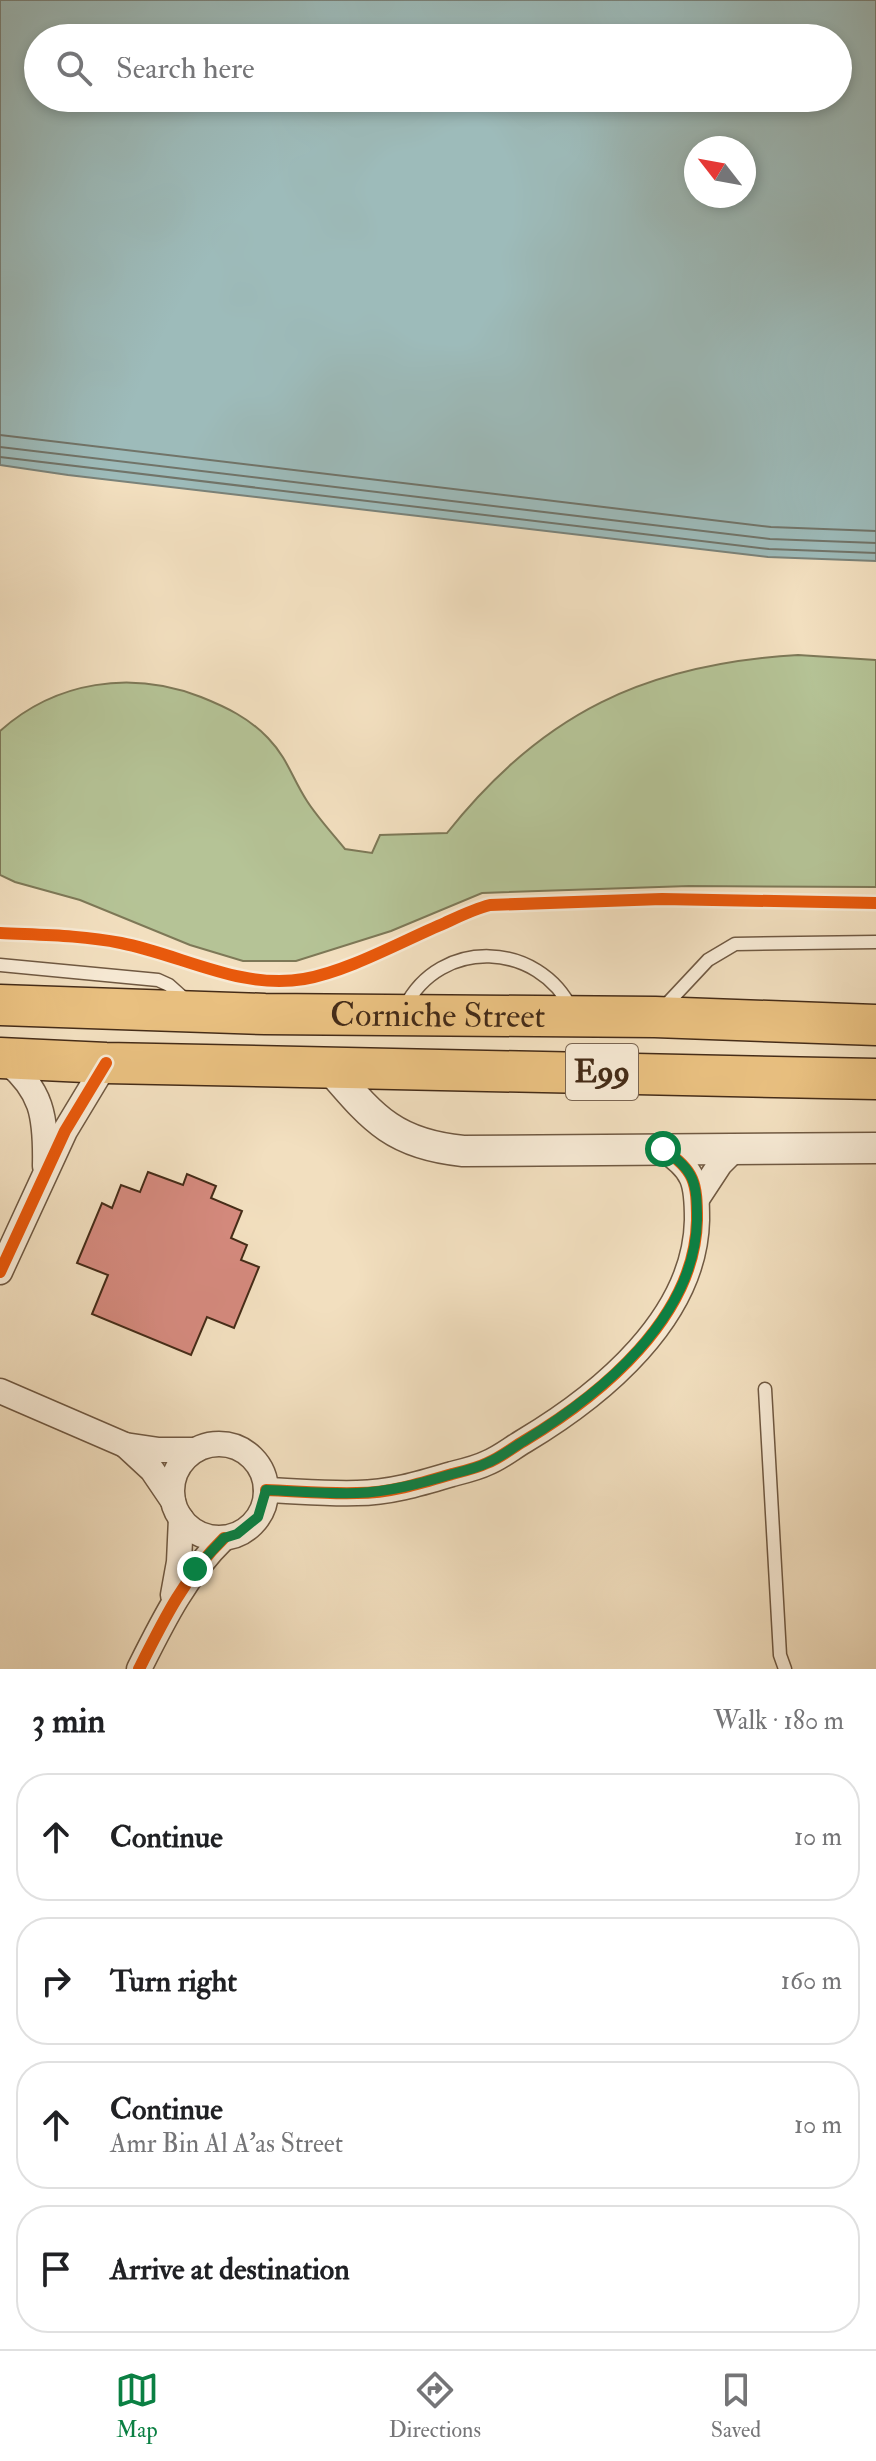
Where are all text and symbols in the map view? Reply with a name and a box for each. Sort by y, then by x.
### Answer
search box [24,24,852,112]
icon: search [52,46,96,90]
text: Search here [116,50,255,87]
north arrow [684,136,756,208]
street label: Corniche Street [330,993,546,1038]
road number: E99 [566,1044,638,1100]
route start [645,1131,681,1167]
route end [177,1551,213,1587]
text: 3 min [32,1700,105,1743]
text: Walk · 180 m [714,1705,844,1737]
icon: ahead [34,1815,78,1859]
text: Continue [110,1819,223,1856]
text: 10 m [794,1821,842,1853]
icon: right [34,1959,78,2003]
text: Turn right [110,1963,237,2000]
text: 160 m [781,1965,842,1997]
text: Continue [110,2091,223,2128]
icon: ahead [34,2103,78,2147]
text: 10 m [794,2109,842,2141]
text: Amr Bin Al A'as Street [110,2128,343,2160]
icon: arrive [34,2247,78,2291]
text: Arrive at destination [110,2251,350,2288]
tab: Map [115,2368,159,2444]
tab: Directions [389,2368,481,2444]
tab: Saved [711,2368,761,2444]

